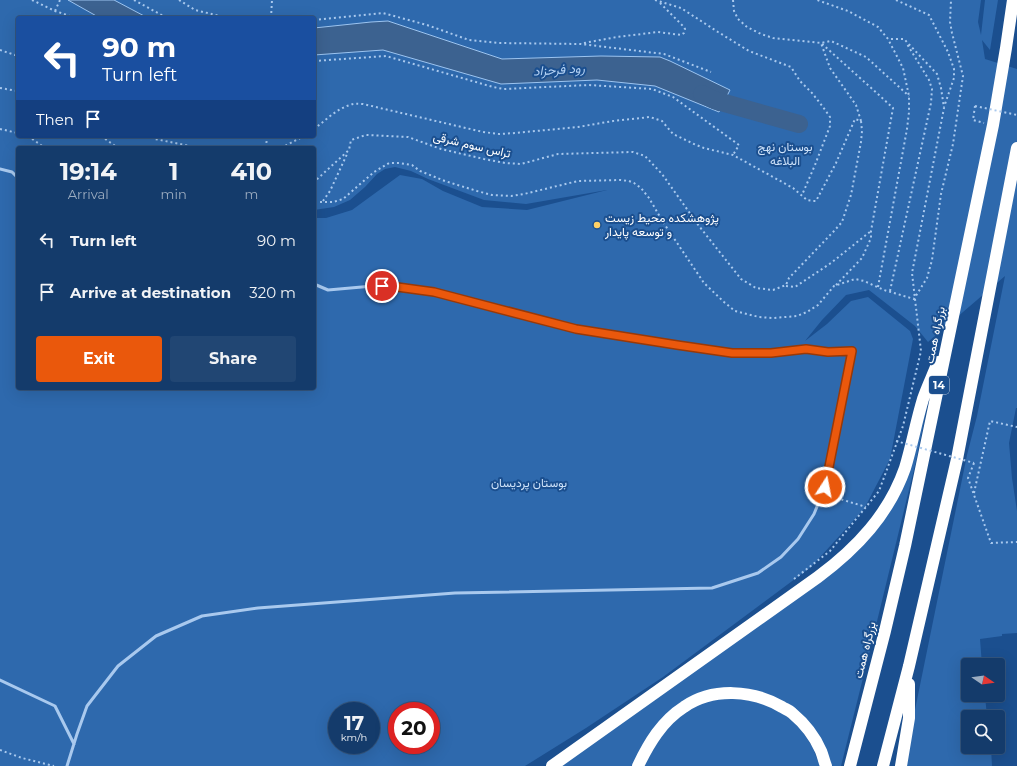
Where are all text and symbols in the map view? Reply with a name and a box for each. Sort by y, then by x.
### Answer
text: 90 m [102,30,176,64]
icon: left [36,32,88,84]
water label: رود فرحزاد [533,59,586,80]
text: Turn left [102,64,177,86]
icon: arrive [82,108,104,130]
text: Then [36,110,74,129]
street label: تراس سوم شرقی [432,128,513,162]
park label: بوستان نهج البلاغه [758,139,813,168]
text: 19:14 [60,157,117,186]
text: 1 [169,157,178,186]
text: 410 [231,157,272,186]
text: Arrival [68,186,109,202]
text: min [161,186,187,202]
text: m [244,186,258,202]
place label: پژوهشکده محیط زیست و توسعه پایدار [604,210,719,240]
marker: پژوهشکده محیط زیست و توسعه پایدار [592,220,602,230]
icon: left [36,229,58,251]
text: Turn left [70,231,137,250]
text: 90 m [257,231,296,250]
pin [365,269,399,303]
icon: arrive [371,275,393,297]
icon: arrive [36,281,58,303]
text: Arrive at destination [70,283,231,302]
text: 320 m [249,283,296,302]
street label: بزرگراه همت [921,305,949,365]
button: Exit [36,336,162,382]
button: Share [170,336,296,382]
road number: 14 [929,376,949,394]
position arrow [804,466,846,508]
park label: بوستان پردیسان [491,475,567,491]
street label: بزرگراه همت [850,620,880,680]
north arrow [961,658,1005,702]
map controls [961,658,1005,754]
speed limit sign: 20 [388,702,440,754]
button: search [961,710,1005,754]
text: 17 [344,711,364,735]
text: km/h [341,731,367,744]

